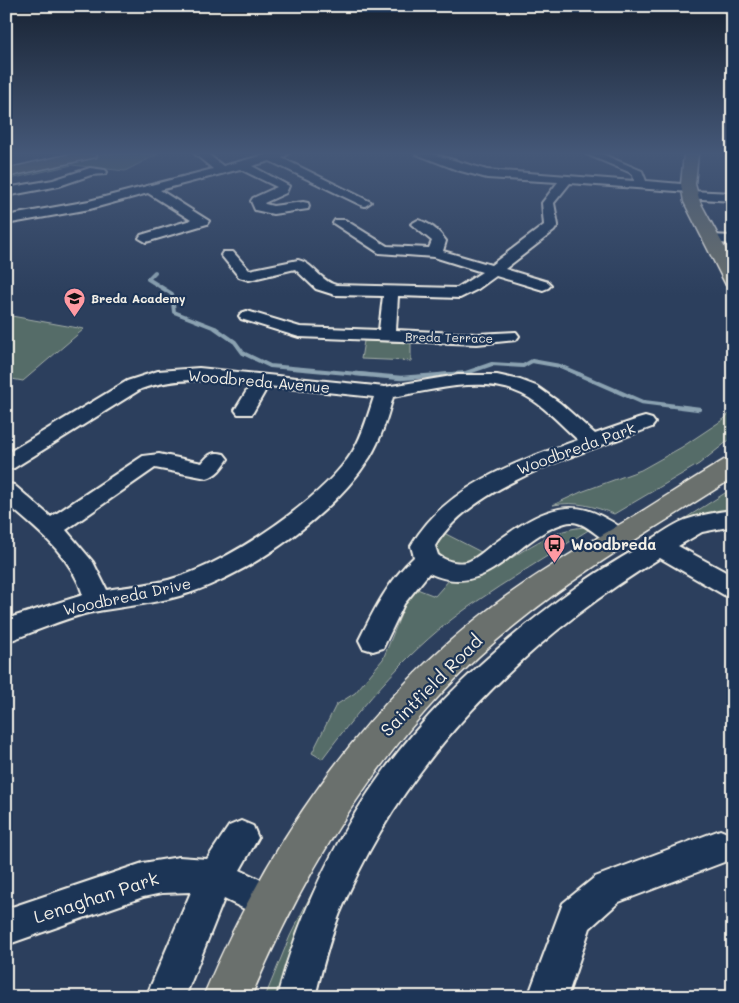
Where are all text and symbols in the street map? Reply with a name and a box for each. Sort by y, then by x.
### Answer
school or university icon: Breda Academy [63,286,87,317]
place label: Breda Academy [91,290,186,306]
street label: Breda Terrace [405,328,493,346]
street label: Woodbreda Avenue [187,365,331,397]
street label: Woodbreda Park [514,417,638,479]
bus stop icon: Woodbreda [543,532,567,563]
place label: Woodbreda [571,534,657,554]
street label: Woodbreda Drive [61,573,193,619]
street label: Saintfield Road [375,629,487,741]
street label: Lenaghan Park [30,865,162,929]

